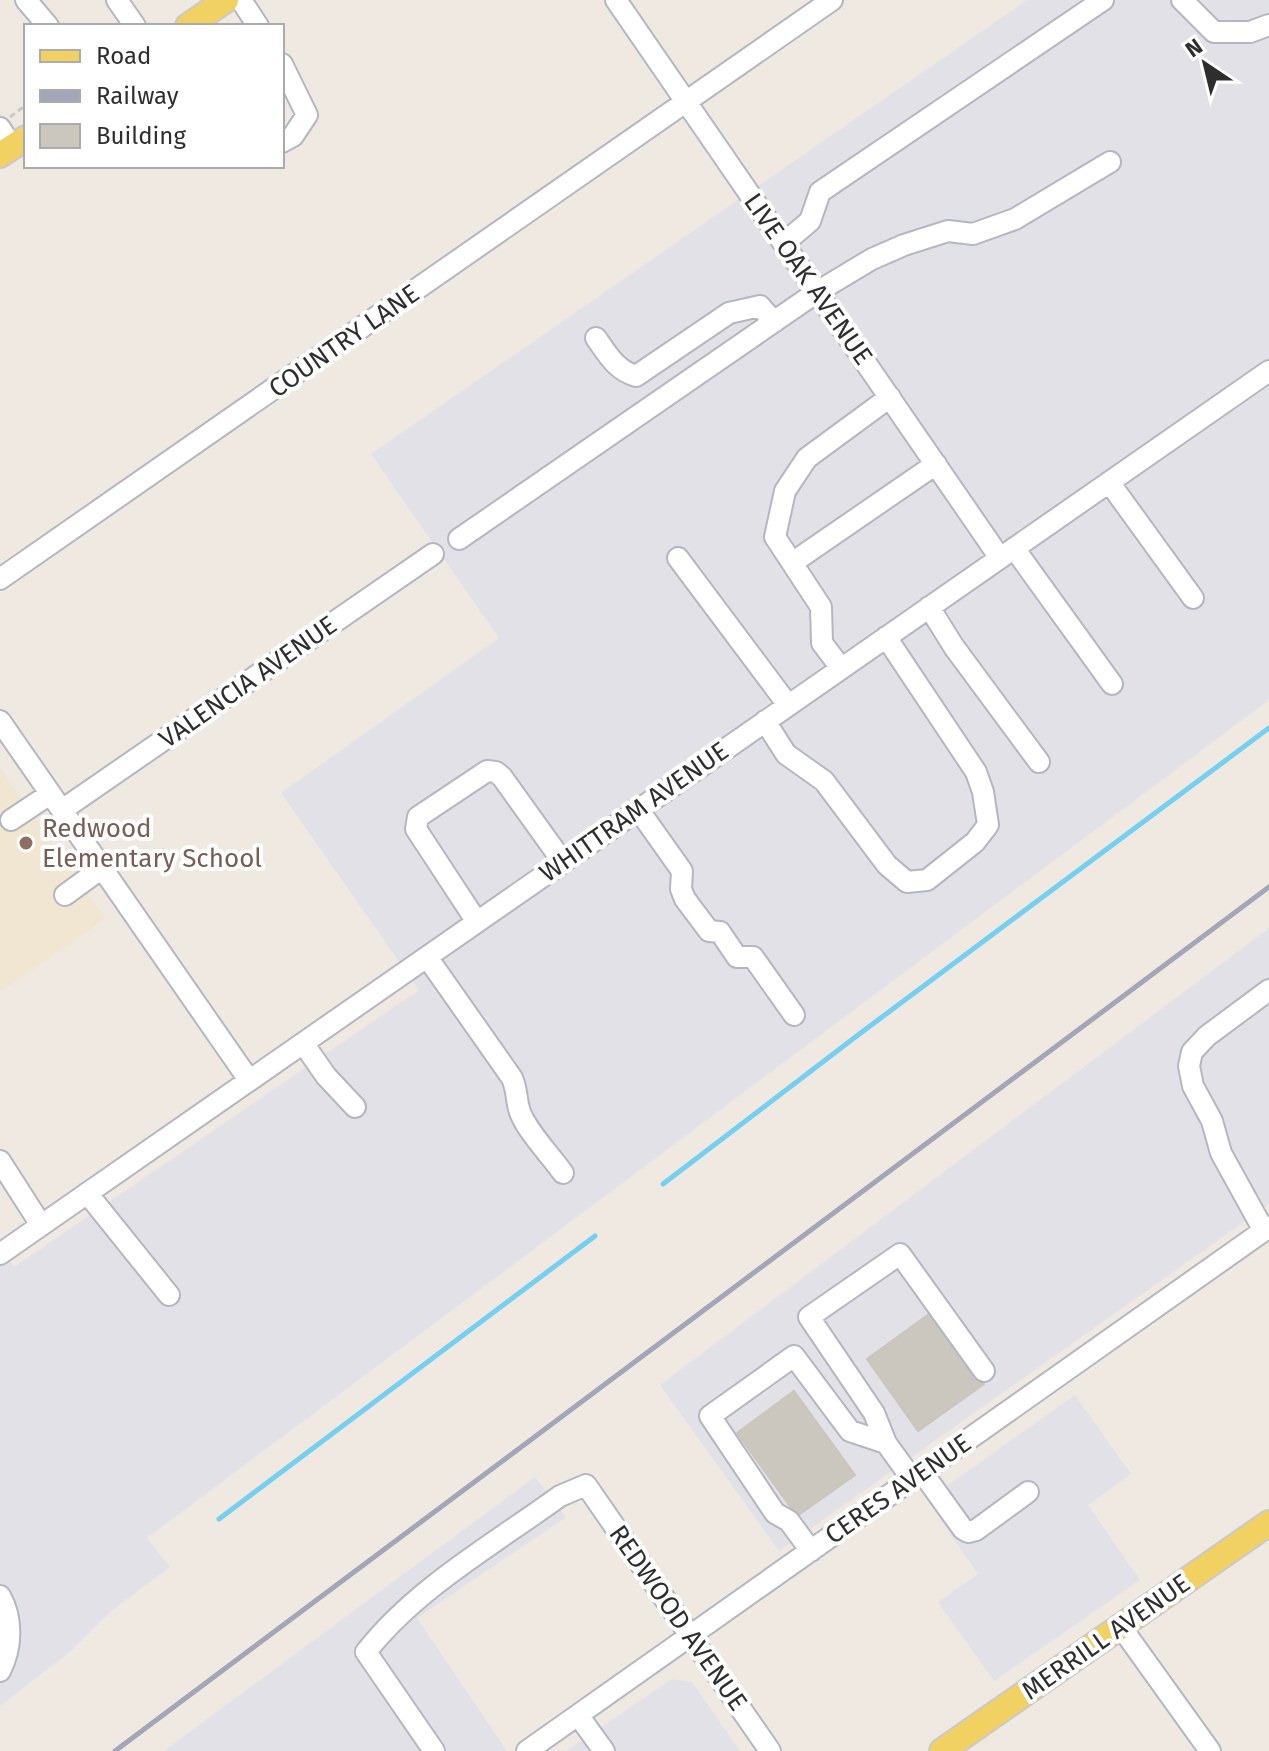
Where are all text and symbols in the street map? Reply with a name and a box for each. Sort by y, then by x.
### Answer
legend [24,24,284,168]
north arrow [1165,24,1245,104]
text: N [1180,33,1208,63]
text: Road [96,42,151,70]
text: Railway [96,82,179,110]
text: Building [96,122,186,150]
street label: LIVE OAK AVENUE [737,187,879,371]
street label: COUNTRY LANE [263,278,425,404]
street label: VALENCIA AVENUE [153,609,343,755]
street label: WHITTRAM AVENUE [534,735,734,889]
place label: Redwood Elementary School [42,813,262,874]
marker: Redwood Elementary School [17,834,35,852]
street label: CERES AVENUE [819,1427,977,1551]
street label: REDWOOD AVENUE [602,1519,754,1717]
street label: MERRILL AVENUE [1016,1568,1196,1706]

